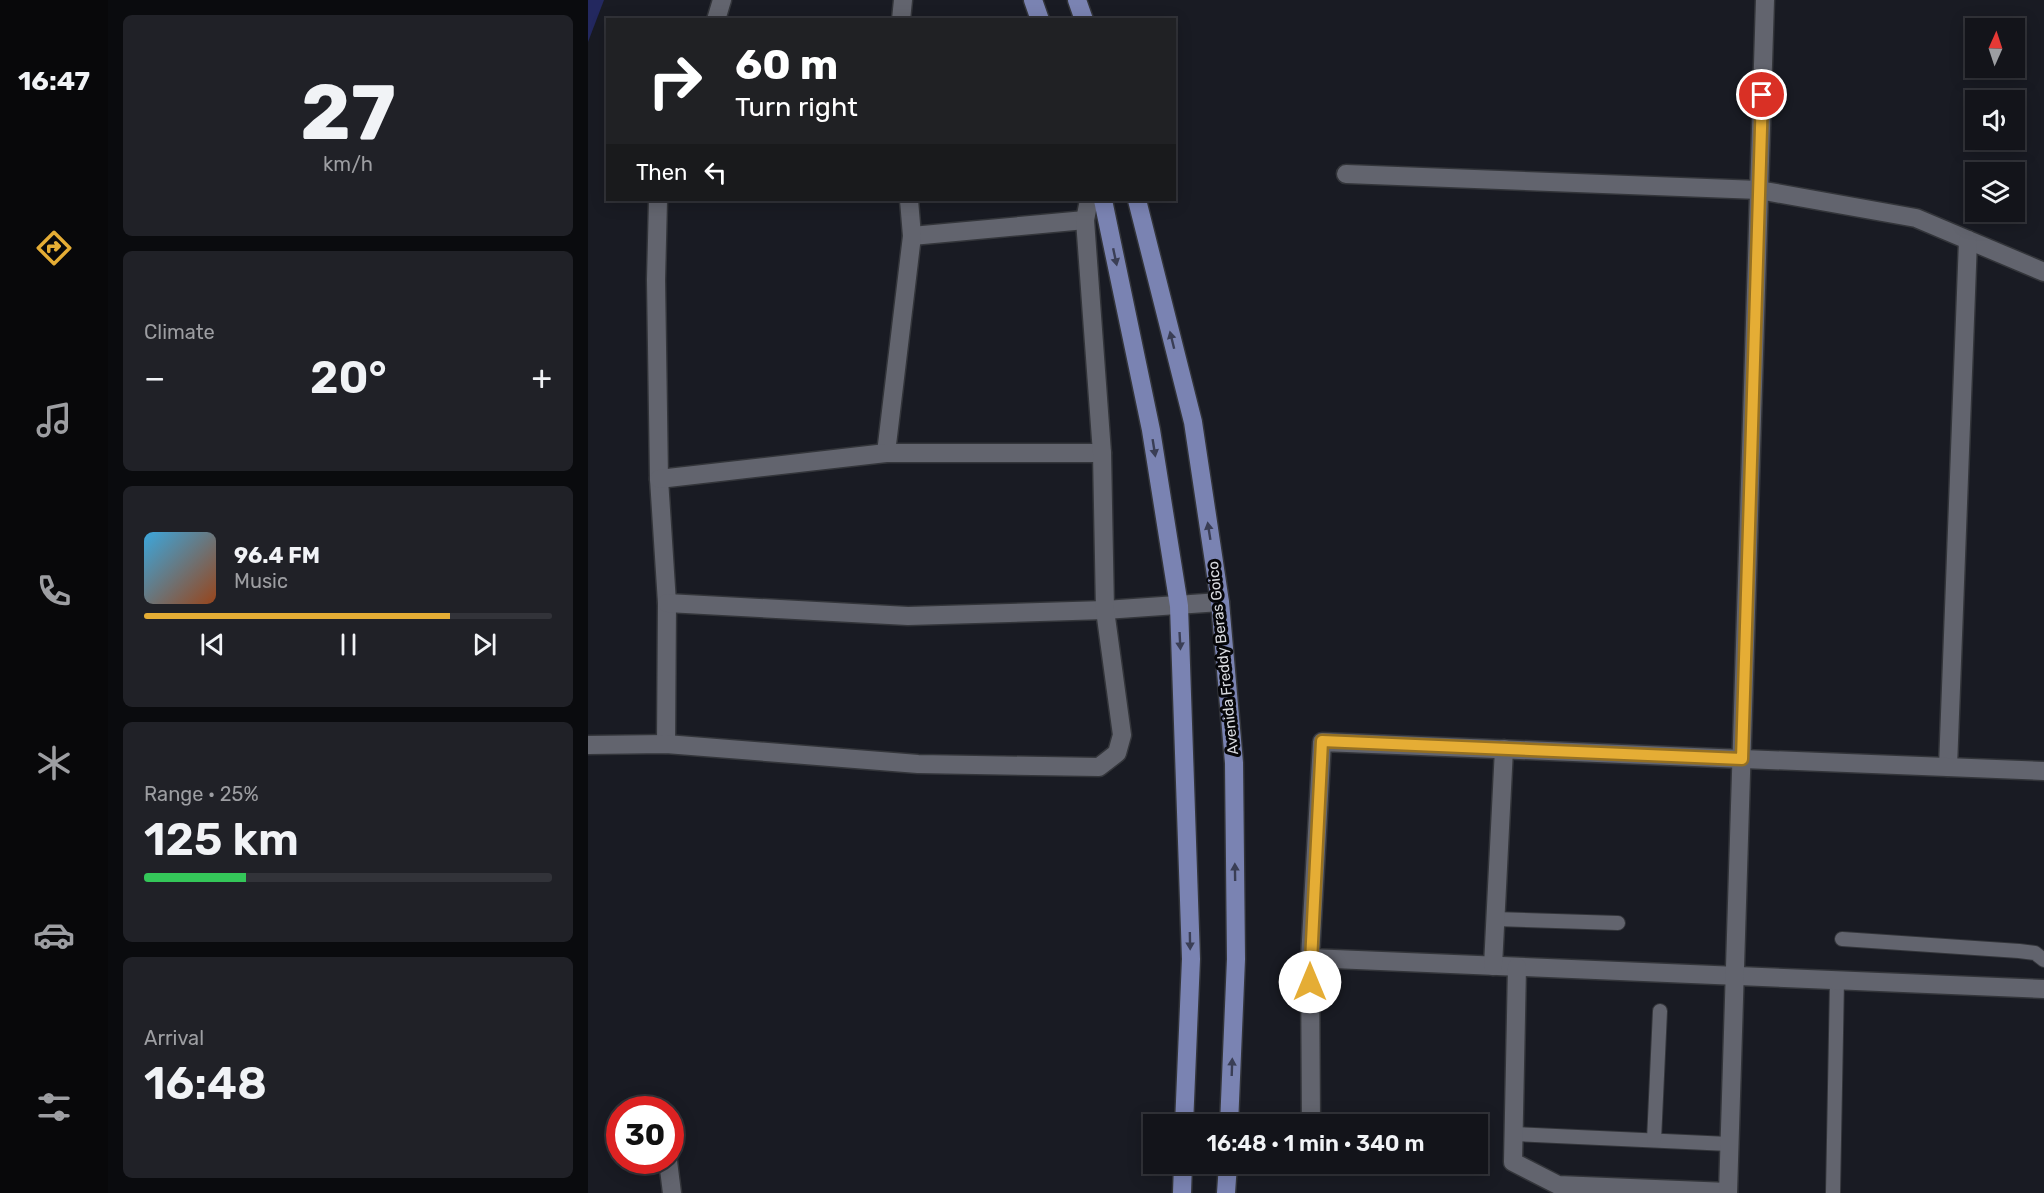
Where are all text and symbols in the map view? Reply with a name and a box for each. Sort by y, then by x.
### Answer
north arrow [1965,18,2025,78]
map controls [1965,18,2025,222]
text: 60 m [735,40,838,90]
icon: right [636,42,714,120]
text: 16:47 [18,65,90,97]
text: 27 [300,66,396,159]
pin [1736,69,1787,120]
icon: arrive [1745,78,1778,111]
button: sound [1965,90,2025,150]
text: Turn right [735,91,858,123]
text: km/h [323,152,373,176]
icon: left [699,156,732,189]
text: Then [636,159,687,186]
button: layers [1965,162,2025,222]
icon: directions [33,227,75,269]
one-way arrow [1110,247,1120,266]
text: Climate [144,320,215,344]
one-way arrow [1167,331,1177,349]
text: 20° [310,351,387,404]
text: − [144,358,165,397]
text: + [531,358,552,397]
icon: music [33,399,75,441]
one-way arrow [1149,438,1158,457]
one-way arrow [1205,521,1214,540]
text: 96.4 FM [234,542,320,569]
street label: Avenida Freddy Beras Goico [1204,560,1242,756]
text: Music [234,569,288,593]
icon: phone [33,570,75,612]
icon: previous [196,628,229,661]
icon: pause [332,628,365,661]
icon: next [468,628,501,661]
one-way arrow [1176,631,1185,650]
icon: climate [33,742,75,784]
text: Range · 25% [144,782,259,806]
text: 125 km [144,813,299,866]
one-way arrow [1230,862,1240,881]
icon: car [33,914,75,956]
one-way arrow [1186,931,1195,950]
position arrow [1278,950,1342,1014]
text: Arrival [144,1026,204,1050]
text: 16:48 [144,1057,267,1110]
one-way arrow [1227,1057,1236,1076]
icon: filters [33,1086,75,1128]
speed limit sign: 30 [606,1096,684,1174]
text: 16:48 · 1 min · 340 m [1207,1130,1424,1157]

